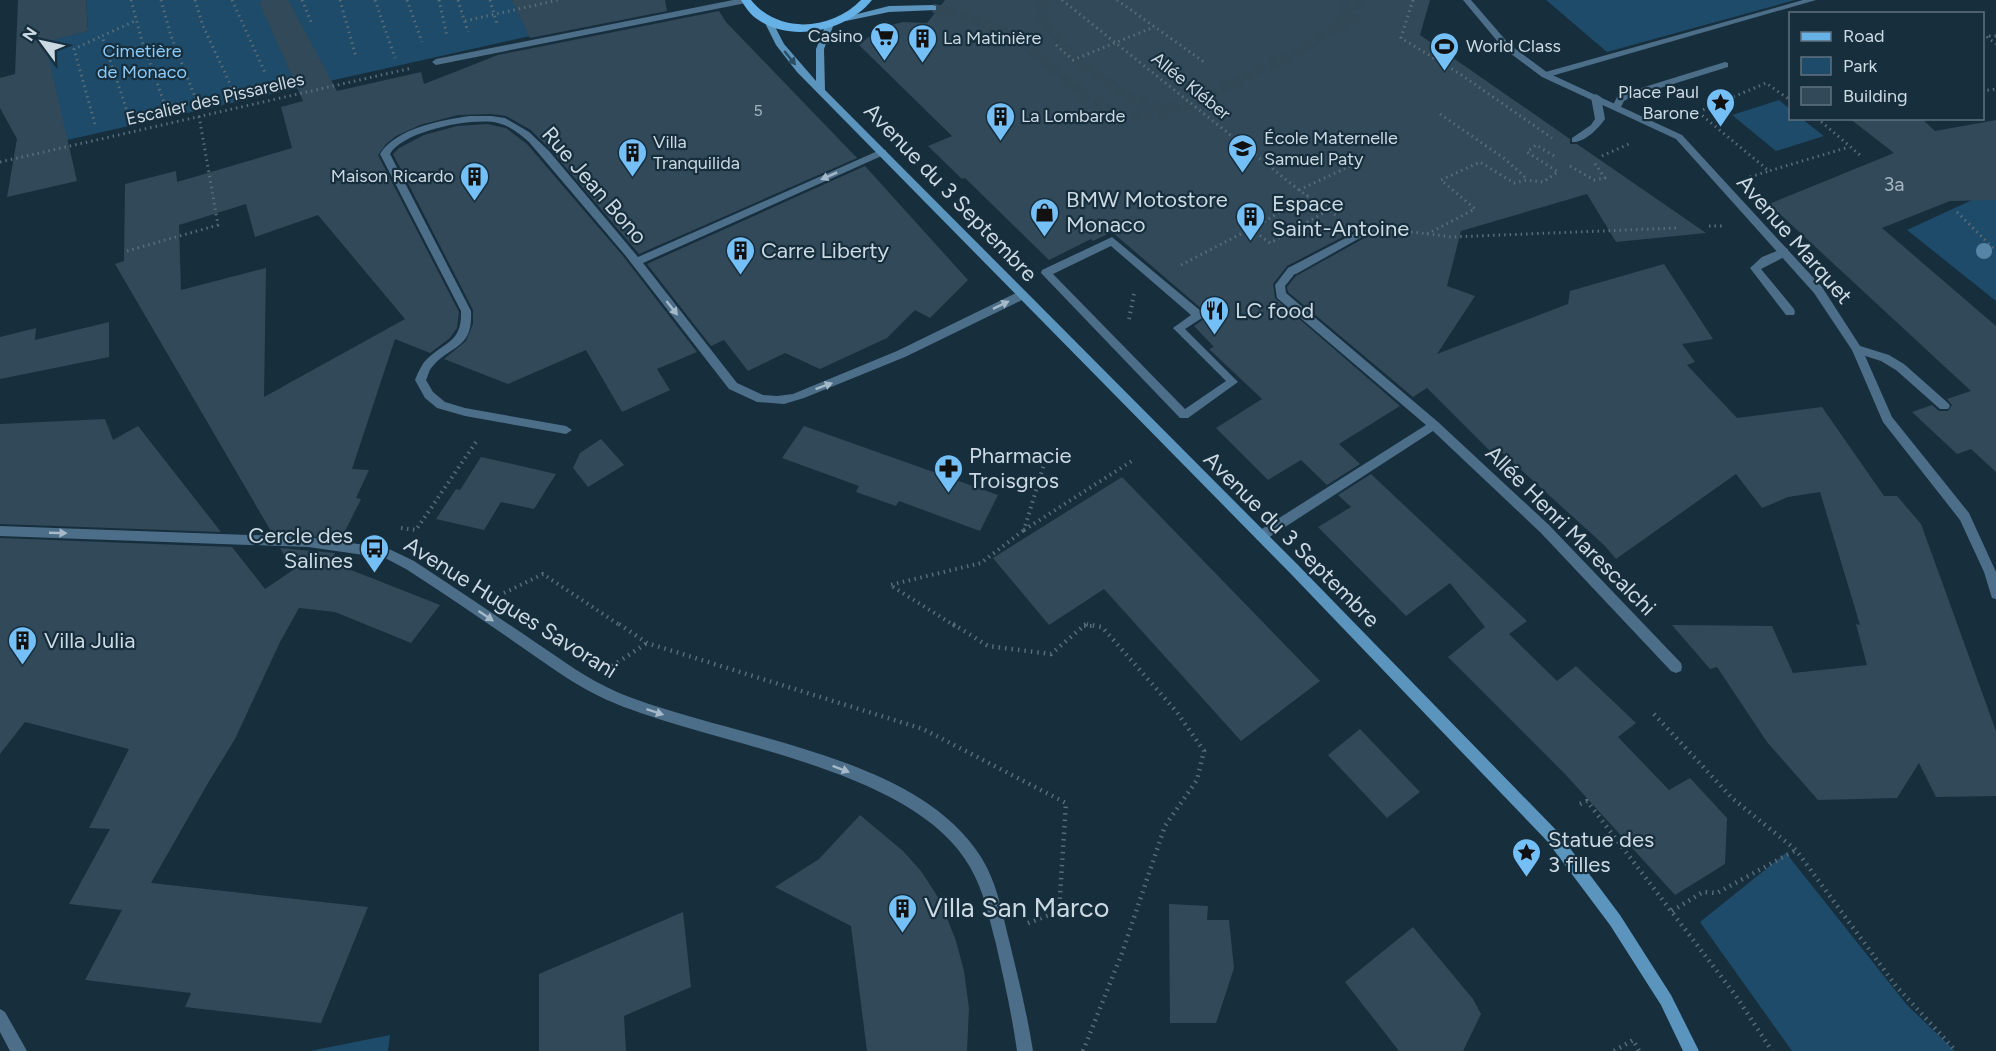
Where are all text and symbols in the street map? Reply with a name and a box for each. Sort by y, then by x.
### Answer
north arrow [12,12,72,72]
legend [1789,12,1984,120]
supermarket icon: Casino [868,20,900,62]
building icon: La Matinière [906,22,938,64]
text: N [19,24,41,44]
place label: Casino [808,25,863,47]
text: Road [1843,25,1884,47]
place label: La Matinière [943,27,1042,49]
sports icon: World Class [1429,30,1461,72]
place label: World Class [1466,35,1561,57]
park label: Cimetière de Monaco [97,40,187,83]
street label: Allée Kléber [1147,47,1235,125]
one-way arrow [784,50,797,66]
text: Park [1843,55,1878,77]
street label: Escalier des Pissarelles [124,68,306,130]
place label: Place Paul Barone [1618,81,1699,124]
text: Building [1843,85,1908,107]
place icon: Place Paul Barone [1704,86,1736,128]
street label: Avenue du 3 Septembre [858,97,1043,287]
building icon: La Lombarde [984,100,1016,142]
house number: 5 [753,101,763,120]
place label: La Lombarde [1021,105,1125,127]
street label: Rue Jean Bono [536,121,653,250]
place label: École Maternelle Samuel Paty [1264,127,1398,170]
place label: Villa Tranquilida [653,131,740,174]
school or university icon: École Maternelle Samuel Paty [1227,132,1259,174]
building icon: Villa Tranquilida [616,136,648,178]
building icon: Maison Ricardo [459,160,491,202]
place label: Maison Ricardo [331,165,454,187]
street label: Avenue Marquet [1731,169,1858,309]
one-way arrow [820,171,838,181]
house number: 3a [1883,172,1905,196]
place label: BMW Motostore Monaco [1066,186,1228,238]
place label: Espace Saint-Antoine [1272,190,1409,242]
shop icon: BMW Motostore Monaco [1029,196,1061,238]
building icon: Espace Saint-Antoine [1235,200,1267,242]
building icon: Carre Liberty [724,234,756,276]
place label: Carre Liberty [761,237,890,264]
restaurant icon: LC food [1198,294,1230,336]
place label: LC food [1235,297,1314,324]
one-way arrow [666,300,678,316]
one-way arrow [993,301,1010,310]
one-way arrow [815,380,833,390]
street label: Allée Henri Marescalchi [1480,440,1661,621]
place label: Pharmacie Troisgros [969,442,1072,494]
street label: Avenue du 3 Septembre [1198,446,1385,633]
pharmacy icon: Pharmacie Troisgros [932,452,964,494]
place label: Cercle des Salines [248,522,353,574]
one-way arrow [49,528,68,538]
street label: Avenue Hugues Savorani [399,531,622,684]
bus stop icon: Cercle des Salines [358,532,390,574]
one-way arrow [478,610,494,622]
building icon: Villa Julia [7,624,39,666]
place label: Villa Julia [44,627,135,654]
one-way arrow [646,708,664,717]
one-way arrow [832,764,850,774]
place label: Statue des 3 filles [1548,826,1654,878]
place icon: Statue des 3 filles [1511,836,1543,878]
place label: Villa San Marco [924,891,1109,924]
building icon: Villa San Marco [887,892,919,934]

